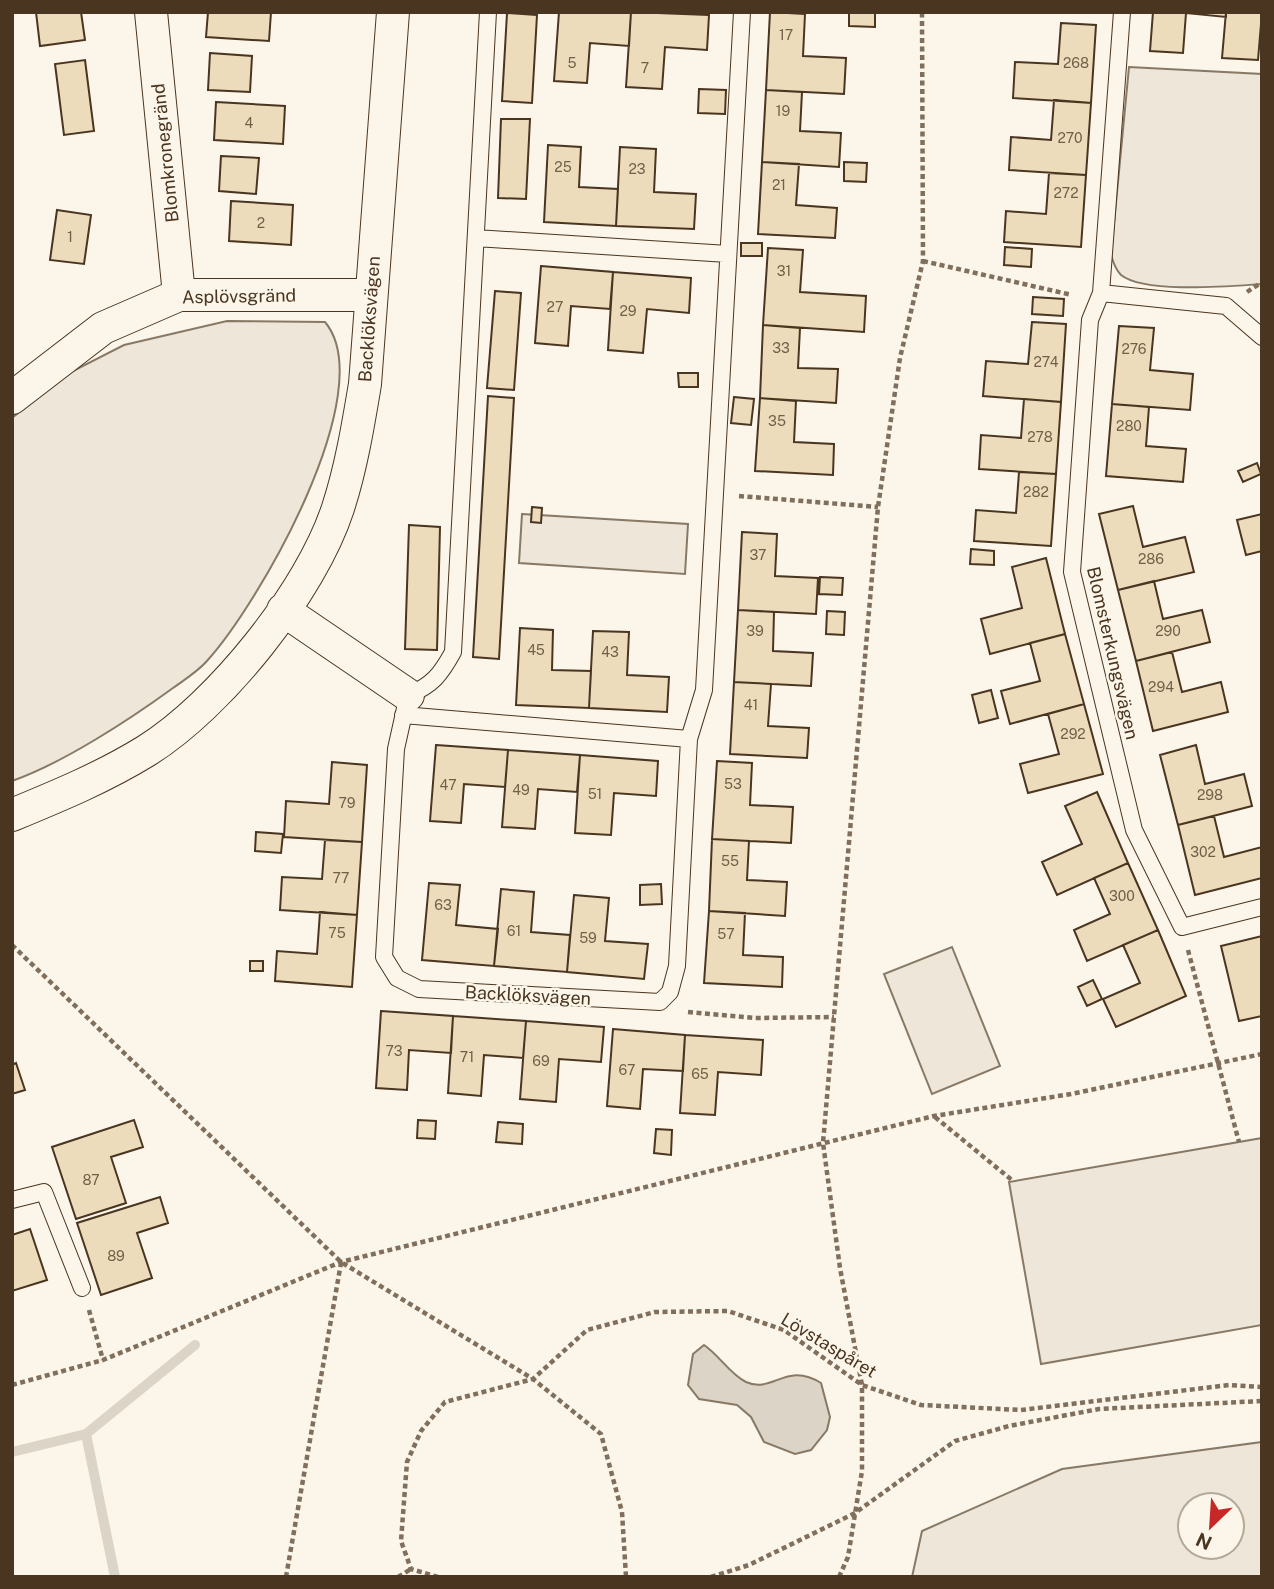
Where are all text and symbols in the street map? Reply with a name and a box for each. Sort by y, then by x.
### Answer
house number: 17 [779,27,793,43]
house number: 5 [568,55,577,71]
house number: 268 [1063,55,1089,71]
house number: 7 [641,60,649,76]
street label: Blomkronegränd [147,83,183,223]
house number: 19 [776,103,790,119]
house number: 4 [245,115,254,131]
house number: 270 [1057,130,1083,146]
house number: 25 [554,159,572,175]
house number: 23 [628,161,646,177]
house number: 21 [772,177,786,193]
house number: 272 [1053,185,1079,201]
house number: 2 [257,215,265,231]
house number: 1 [67,229,73,245]
street label: Backlöksvägen [354,255,384,383]
house number: 31 [777,263,791,279]
street label: Asplövsgränd [182,285,296,307]
house number: 27 [547,299,563,315]
house number: 29 [619,303,637,319]
house number: 33 [772,340,790,356]
house number: 276 [1121,341,1147,357]
house number: 274 [1033,354,1059,370]
house number: 35 [768,413,786,429]
house number: 280 [1116,418,1142,434]
house number: 278 [1027,429,1053,445]
house number: 282 [1023,484,1049,500]
house number: 37 [750,547,766,563]
house number: 286 [1138,551,1164,567]
street label: Blomsterkungsvägen [1083,565,1143,741]
house number: 39 [746,623,764,639]
house number: 290 [1155,623,1181,639]
house number: 45 [527,642,545,658]
house number: 43 [601,644,619,660]
house number: 294 [1148,679,1174,695]
house number: 41 [744,697,758,713]
house number: 292 [1060,726,1086,742]
house number: 53 [724,776,742,792]
house number: 47 [439,777,457,793]
house number: 49 [512,782,530,798]
house number: 51 [588,786,602,802]
house number: 298 [1197,787,1223,803]
house number: 79 [339,795,356,811]
house number: 302 [1190,844,1216,860]
house number: 55 [721,853,739,869]
house number: 77 [333,870,350,886]
house number: 300 [1109,888,1135,904]
house number: 63 [434,897,452,913]
house number: 61 [507,923,521,939]
house number: 75 [328,925,346,941]
house number: 57 [717,926,735,942]
house number: 59 [579,930,597,946]
street label: Backlöksvägen [464,981,592,1009]
house number: 73 [386,1043,403,1059]
house number: 71 [460,1049,474,1065]
house number: 69 [532,1053,550,1069]
house number: 67 [619,1062,635,1078]
house number: 65 [691,1066,709,1082]
house number: 87 [82,1172,100,1188]
house number: 89 [107,1248,125,1264]
street label: Lövstaspåret [777,1308,881,1382]
north arrow [1176,1491,1246,1561]
text: N [1192,1528,1215,1555]

